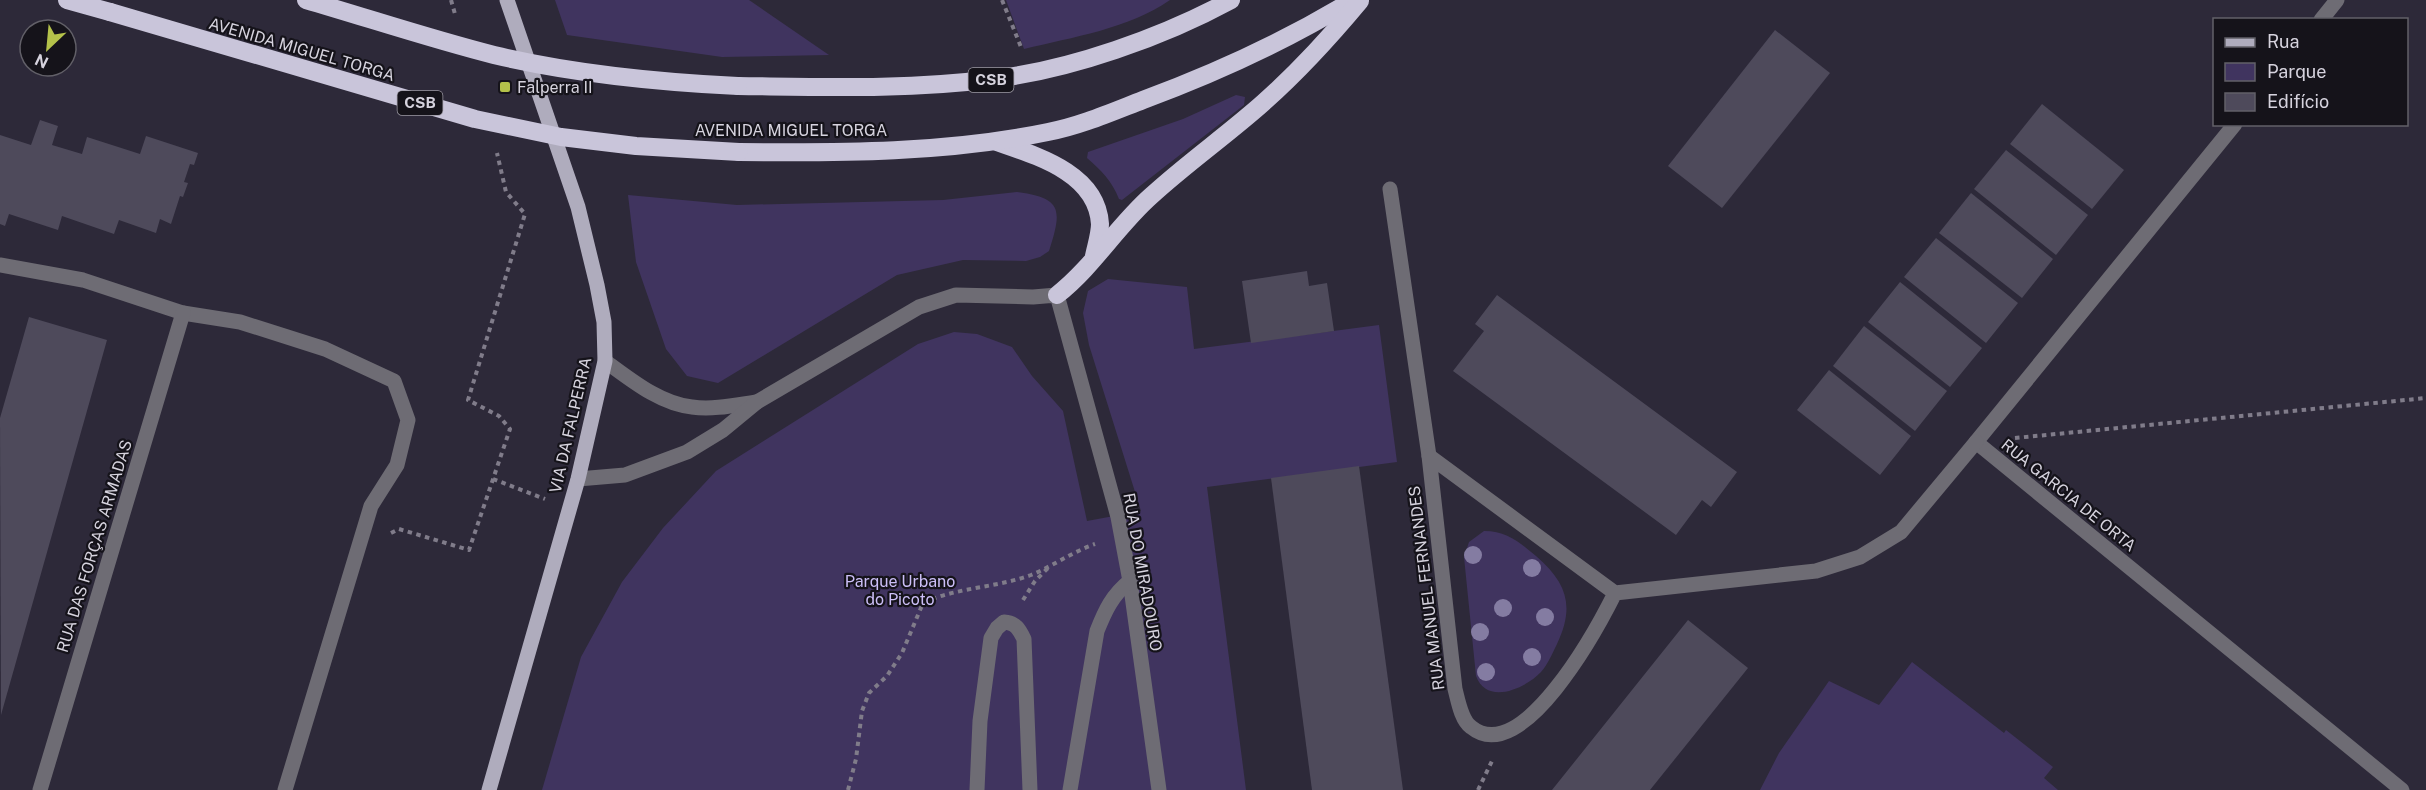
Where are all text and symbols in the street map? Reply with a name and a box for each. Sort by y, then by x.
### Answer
street label: AVENIDA MIGUEL TORGA [207,14,397,85]
north arrow [18,18,78,78]
legend [2213,18,2408,126]
text: Rua [2267,31,2299,52]
text: N [32,50,51,72]
text: Parque [2267,61,2327,82]
road number: CSB [968,68,1014,92]
place label: Falperra II [517,78,593,97]
marker: Falperra II [498,80,512,94]
road number: CSB [398,91,442,115]
text: Edifício [2267,91,2329,112]
street label: AVENIDA MIGUEL TORGA [695,121,887,140]
street label: VIA DA FALPERRA [546,355,595,495]
street label: RUA GARCIA DE ORTA [1998,435,2140,556]
street label: RUA DAS FORÇAS ARMADAS [53,437,136,655]
street label: RUA MANUEL FERNANDES [1405,485,1448,691]
street label: RUA DO MIRADOURO [1119,491,1166,653]
park label: Parque Urbano do Picoto [845,572,955,609]

